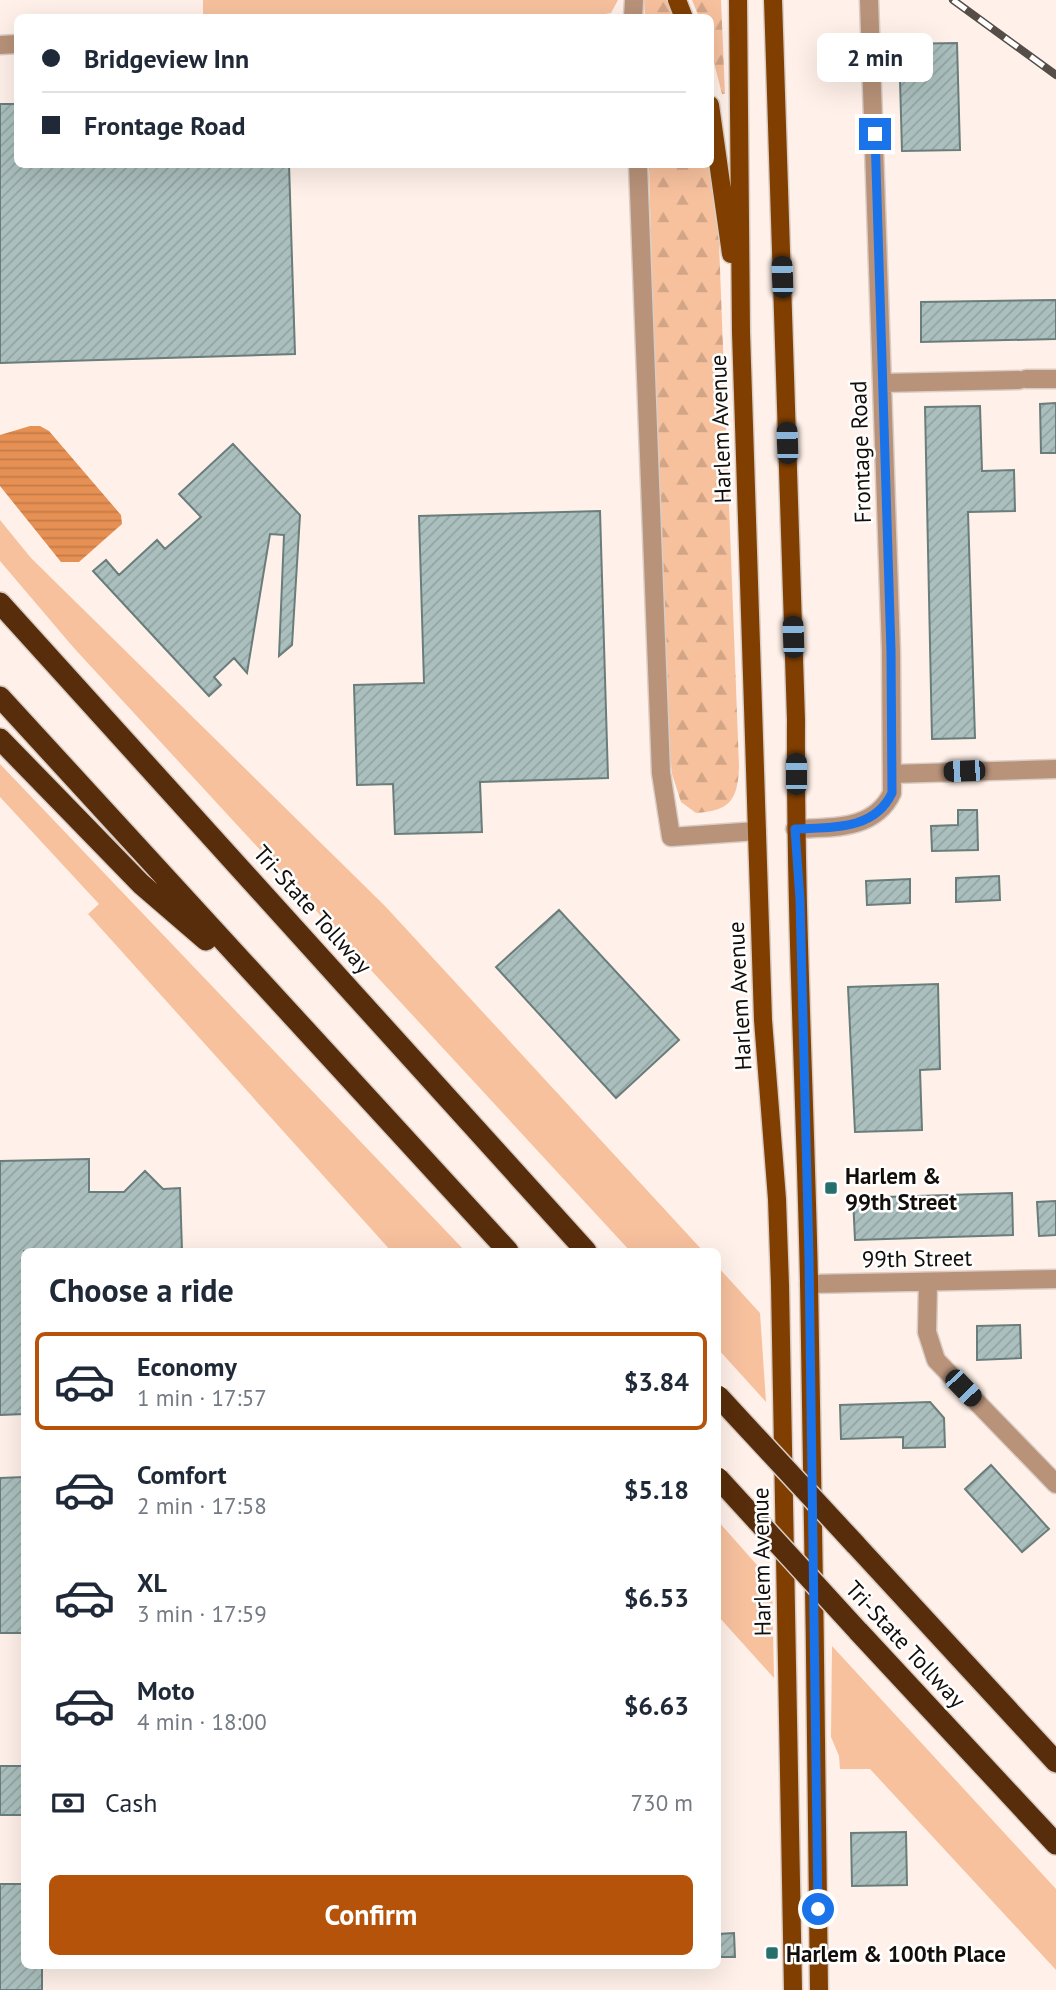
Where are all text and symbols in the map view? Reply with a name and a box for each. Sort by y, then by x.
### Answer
callout: 2 min [817,32,933,82]
text: Bridgeview Inn [84,42,249,75]
text: 2 min [847,43,903,72]
text: Frontage Road [84,109,245,142]
route end [859,118,891,150]
car [771,256,794,298]
street label: Harlem Avenue [703,354,737,504]
street label: Frontage Road [843,380,877,524]
car [776,422,799,464]
car [782,616,805,658]
car [786,753,807,795]
car [943,760,986,782]
street label: Tri-State Tollway [248,839,379,980]
street label: Harlem Avenue [721,921,757,1071]
place label: Harlem & 99th Street [845,1161,957,1216]
marker: Harlem & 99th Street [823,1180,839,1196]
street label: 99th Street [862,1243,973,1273]
text: Choose a ride [49,1269,234,1311]
icon: car [53,1350,116,1413]
text: Economy [137,1350,237,1383]
text: $3.84 [624,1365,689,1398]
car [941,1366,986,1410]
text: 1 min · 17:57 [137,1383,267,1412]
icon: car [53,1458,116,1521]
text: Comfort [137,1458,227,1491]
text: $5.18 [624,1473,689,1506]
street label: Harlem Avenue [745,1487,777,1637]
text: 2 min · 17:58 [137,1491,267,1520]
icon: car [53,1566,116,1629]
text: XL [137,1566,167,1599]
street label: Tri-State Tollway [840,1574,972,1714]
text: $6.53 [624,1581,689,1614]
text: 3 min · 17:59 [137,1599,267,1628]
icon: car [53,1674,116,1737]
text: Moto [137,1674,195,1707]
text: $6.63 [624,1689,689,1722]
text: 4 min · 18:00 [137,1707,267,1736]
icon: cash [49,1784,87,1822]
text: Cash [105,1786,157,1819]
text: 730 m [631,1788,693,1817]
button: Confirm [49,1875,693,1955]
route start [802,1893,834,1925]
place label: Harlem & 100th Place [786,1939,1006,1968]
marker: Harlem & 100th Place [764,1945,780,1961]

